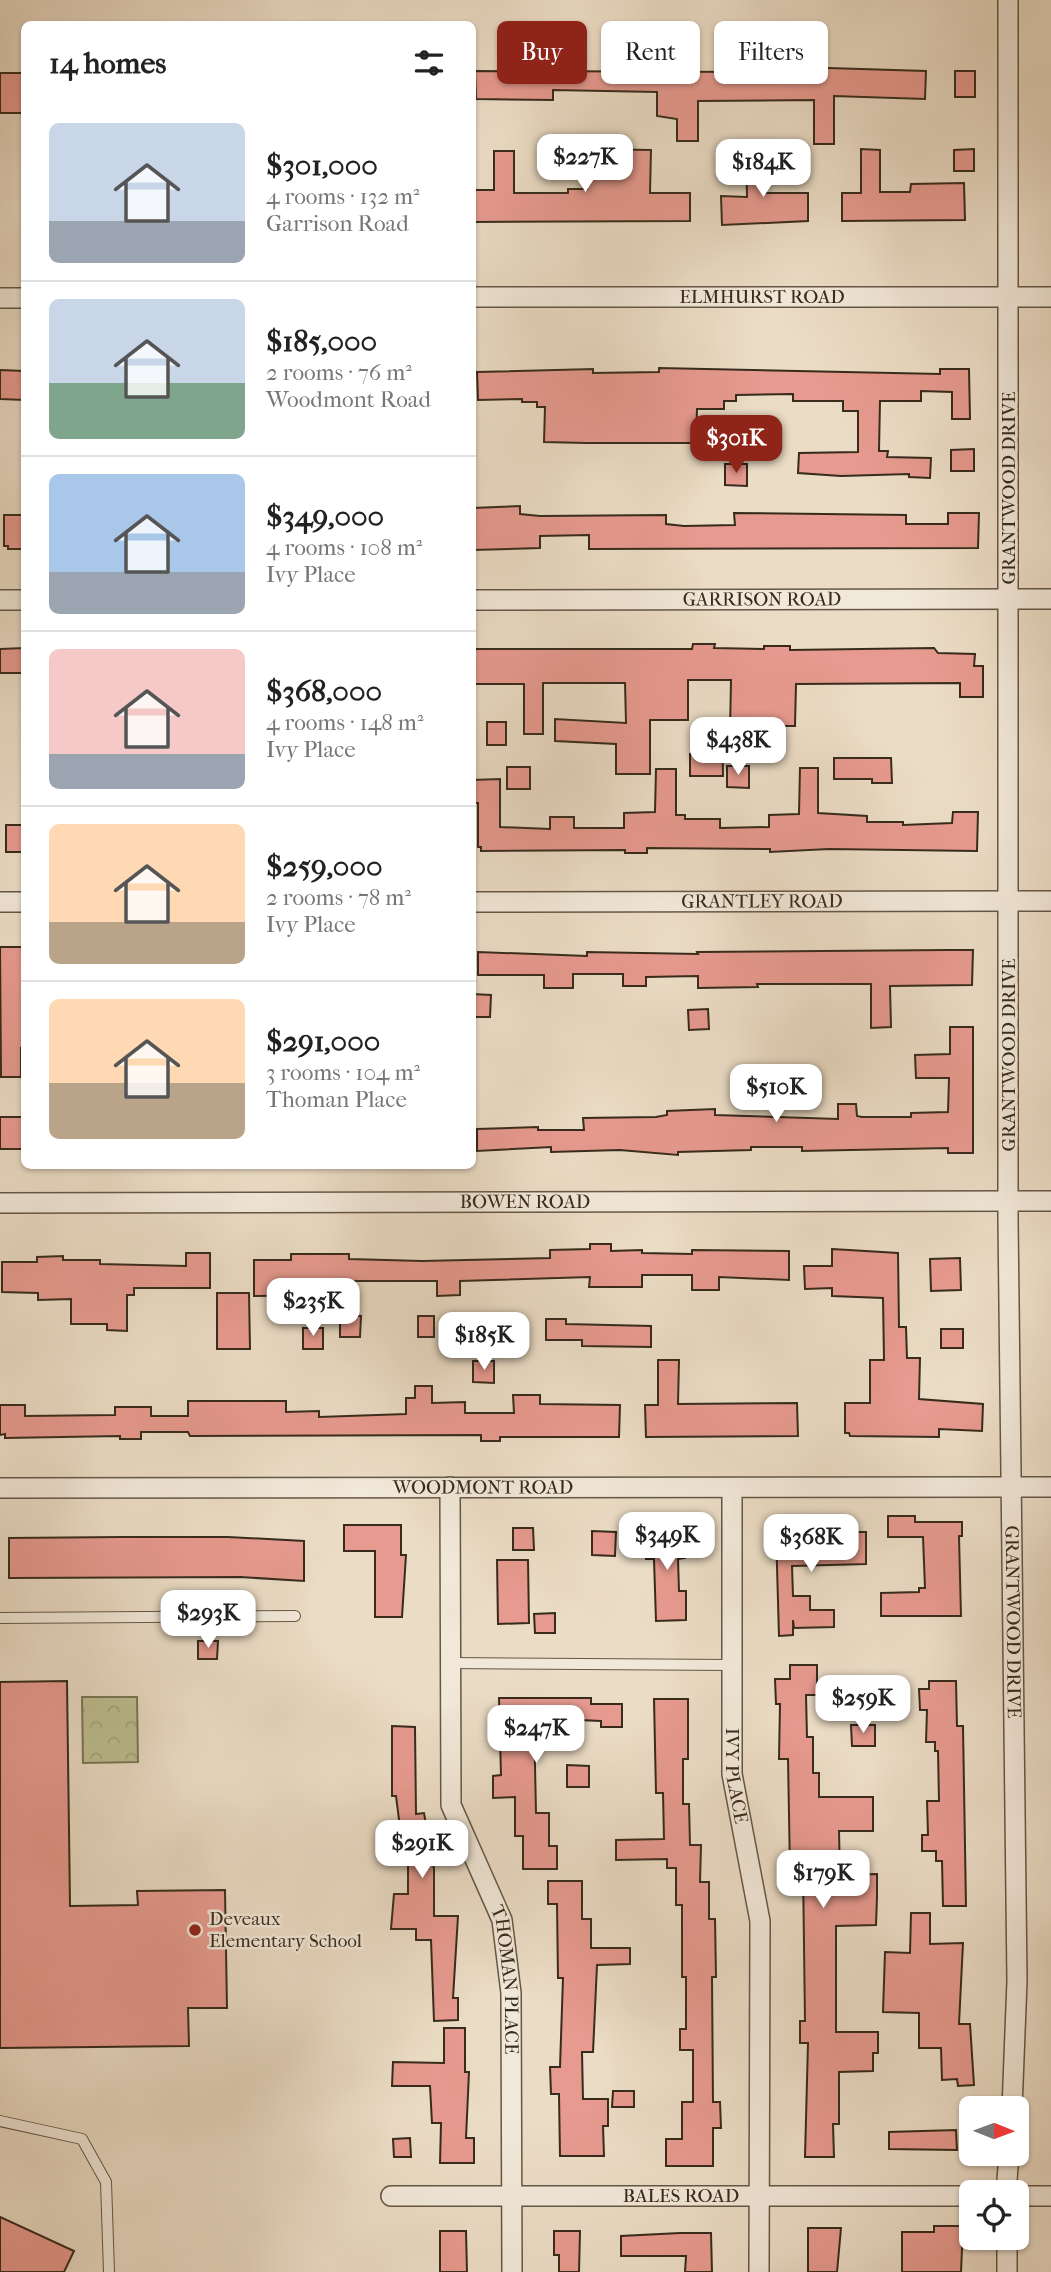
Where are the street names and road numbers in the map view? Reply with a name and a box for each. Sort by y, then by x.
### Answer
street label: ELMHURST ROAD [679,286,845,308]
street label: GRANTWOOD DRIVE [998,391,1020,585]
street label: GARRISON ROAD [683,588,841,611]
street label: GRANTLEY ROAD [681,890,843,913]
street label: GRANTWOOD DRIVE [998,958,1020,1152]
street label: BOWEN ROAD [460,1191,590,1213]
street label: WOODMONT ROAD [392,1476,573,1499]
street label: GRANTWOOD DRIVE [1001,1525,1025,1719]
street label: IVY PLACE [721,1728,752,1826]
street label: THOMAN PLACE [486,1902,522,2055]
street label: BALES ROAD [623,2185,739,2207]

